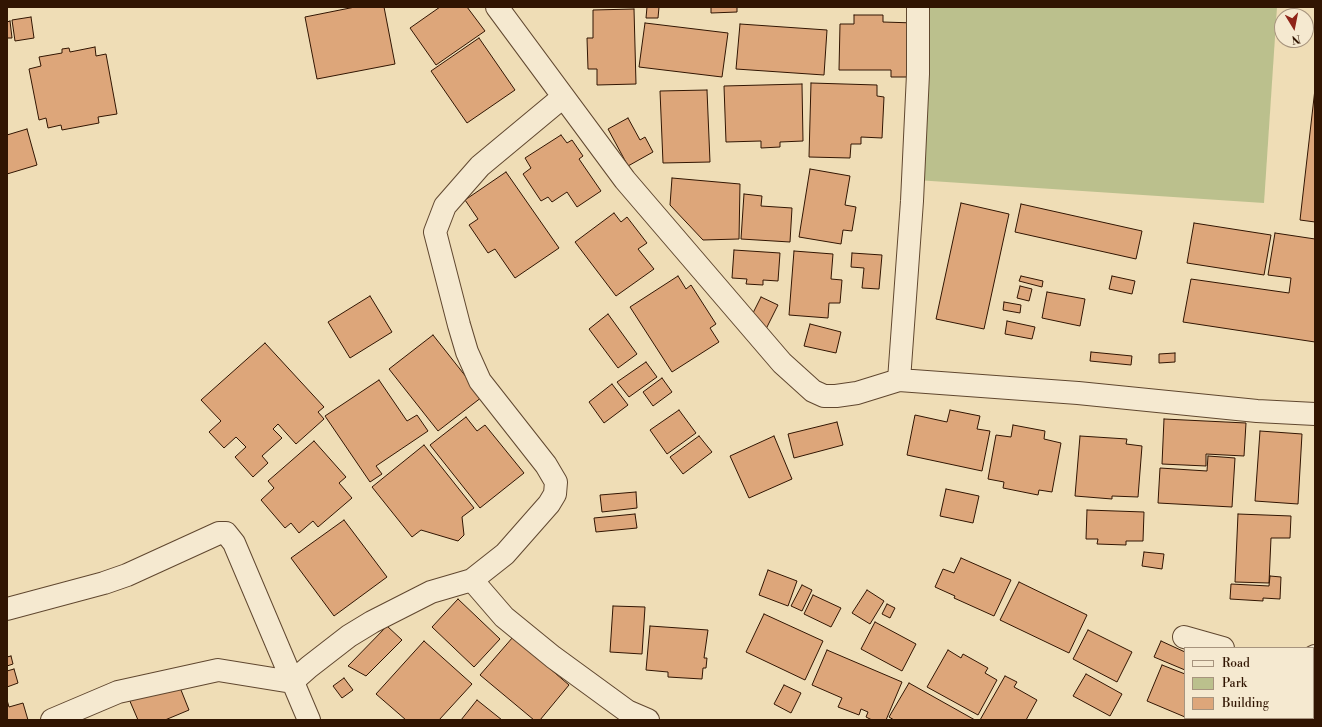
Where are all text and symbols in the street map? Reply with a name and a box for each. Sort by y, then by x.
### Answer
north arrow [1274,8,1314,48]
text: N [1290,31,1301,46]
legend [1184,647,1314,719]
text: Road [1222,656,1250,671]
text: Park [1222,676,1247,691]
text: Building [1222,696,1269,711]

